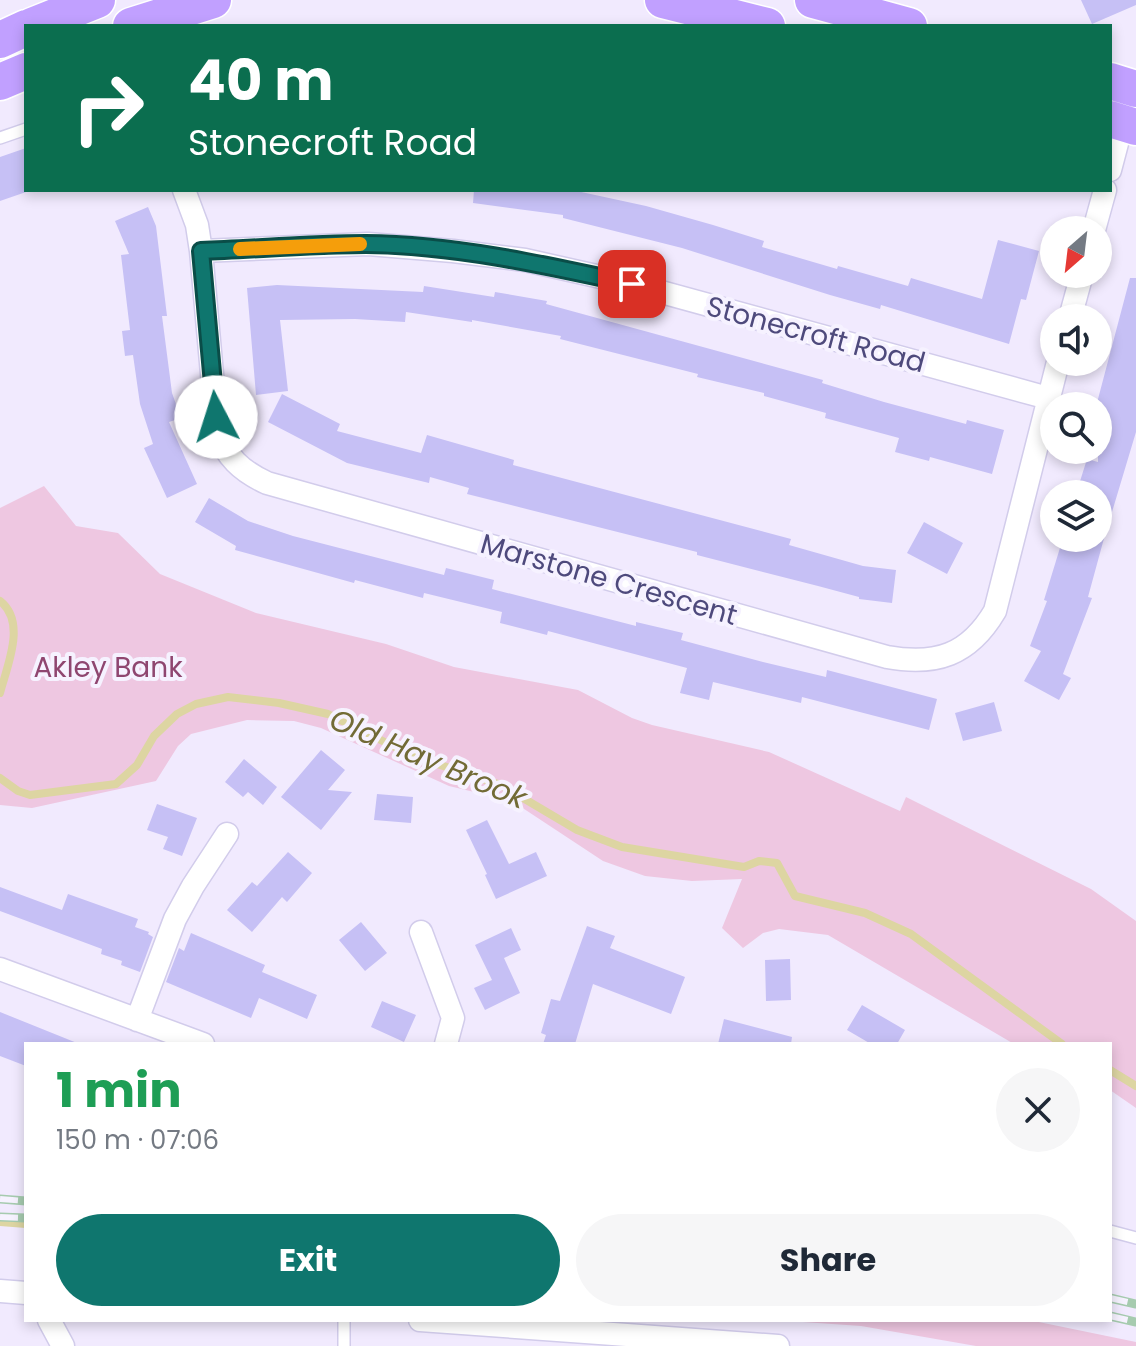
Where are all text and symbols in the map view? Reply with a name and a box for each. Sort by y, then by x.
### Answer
text: 40 m [188,41,334,120]
icon: right [56,56,160,160]
text: Stonecroft Road [188,117,477,168]
north arrow [1040,216,1112,288]
map controls [1040,216,1112,552]
pin [598,250,666,318]
icon: arrive [610,262,654,306]
street label: Stonecroft Road [702,287,930,382]
button: sound [1040,304,1112,376]
position arrow [174,375,258,459]
button: search [1040,392,1112,464]
button: layers [1040,480,1112,552]
street label: Marstone Crescent [476,524,742,635]
park label: Akley Bank [33,648,183,687]
water label: Old Hay Brook [323,698,535,820]
text: 1 min [56,1057,182,1124]
button: close [996,1068,1080,1152]
text: 150 m · 07:06 [56,1122,219,1158]
button: Exit [56,1214,560,1306]
button: Share [576,1214,1080,1306]

